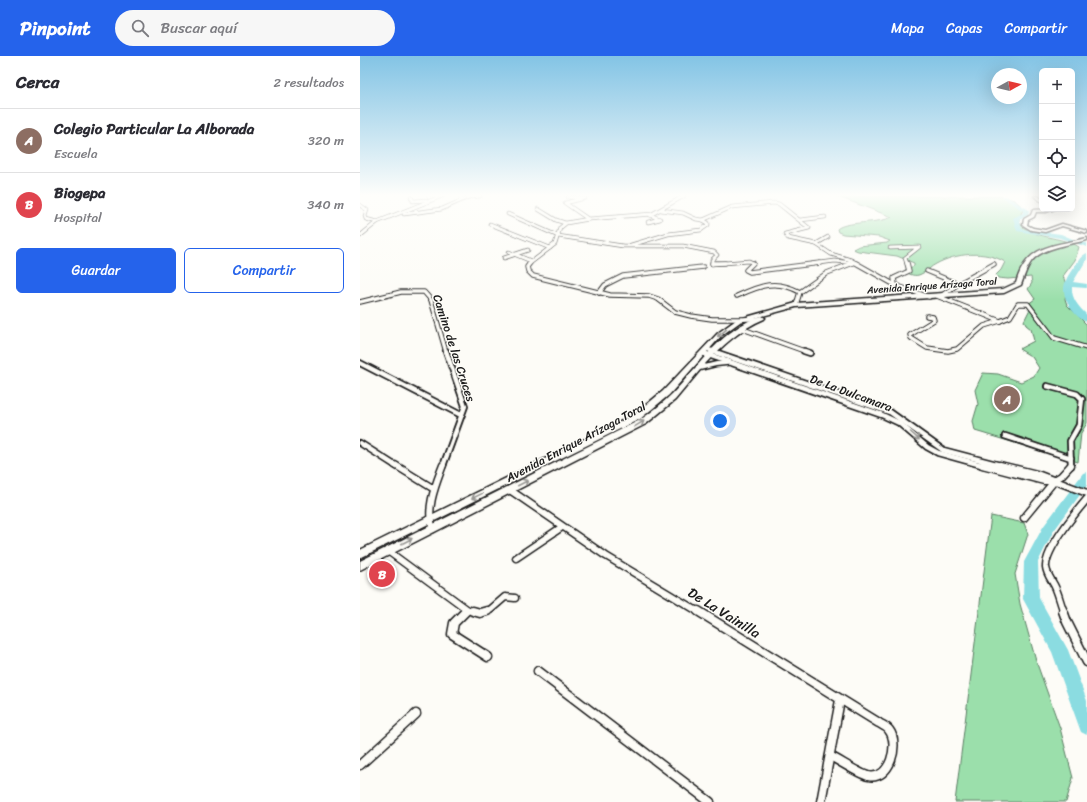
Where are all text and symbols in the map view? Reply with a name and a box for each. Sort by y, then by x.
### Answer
search box [115,10,395,46]
text: Pinpoint [20,12,91,45]
text: Buscar aquí [161,15,237,41]
text: Mapa [891,16,924,41]
text: Capas [946,16,983,41]
text: Compartir [1005,16,1067,41]
icon: search [129,17,151,39]
text: Cerca [16,67,59,97]
north arrow [991,68,1027,104]
map controls [1039,68,1075,212]
button: + [1039,68,1075,104]
text: 2 resultados [273,71,344,94]
button: − [1039,104,1075,140]
text: Colegio Particular La Alborada [54,116,254,142]
text: A [25,129,33,152]
text: 320 m [308,129,344,152]
button: locate [1039,140,1075,176]
text: Escuela [54,142,98,165]
button: layers [1039,176,1075,212]
text: Biogepa [54,180,105,206]
text: B [25,193,33,216]
text: 340 m [307,193,344,216]
text: Hospital [54,206,102,229]
button: Guardar [16,248,176,293]
button: Compartir [184,248,344,293]
street label: Avenida Enrique Arízaga Toral [865,272,999,300]
street label: Camino de las Cruces [426,291,482,405]
one-way arrow [717,329,727,338]
street label: De La Dulcamara [807,368,895,418]
pin: A [994,384,1020,414]
street label: Avenida Enrique Arízaga Toral [501,395,651,489]
your location [710,411,730,431]
one-way arrow [633,420,644,428]
one-way arrow [909,432,920,441]
one-way arrow [517,479,529,486]
one-way arrow [471,492,483,500]
one-way arrow [401,537,413,545]
pin: B [369,559,395,589]
street label: De La Vainilla [683,581,765,645]

